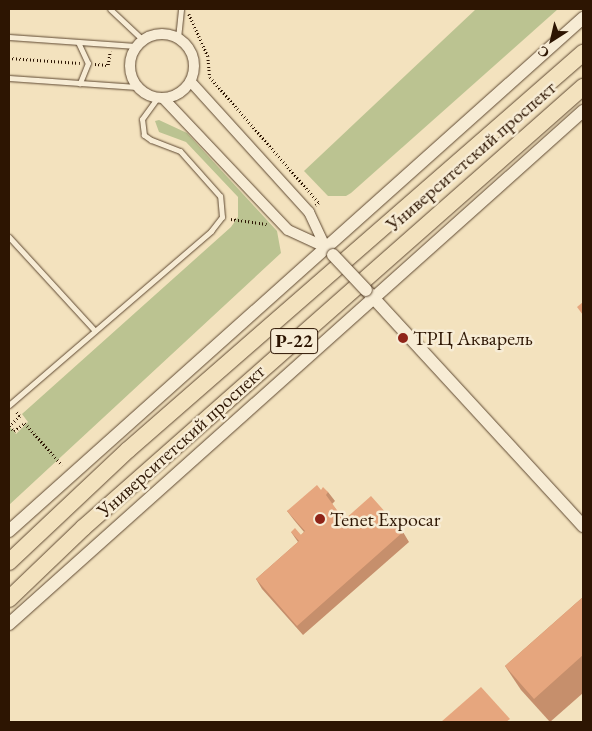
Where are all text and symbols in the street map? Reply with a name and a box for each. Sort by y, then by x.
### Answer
north arrow [527,15,577,65]
text: С [534,42,553,63]
street label: Университетский проспект [381,76,561,236]
road number: Р-22 [269,324,319,358]
place label: ТРЦ Акварель [413,326,533,350]
marker: ТРЦ Акварель [397,332,409,344]
street label: Университетский проспект [92,359,270,523]
place label: Tenet Expocar [330,507,440,531]
marker: Tenet Expocar [314,513,326,525]

